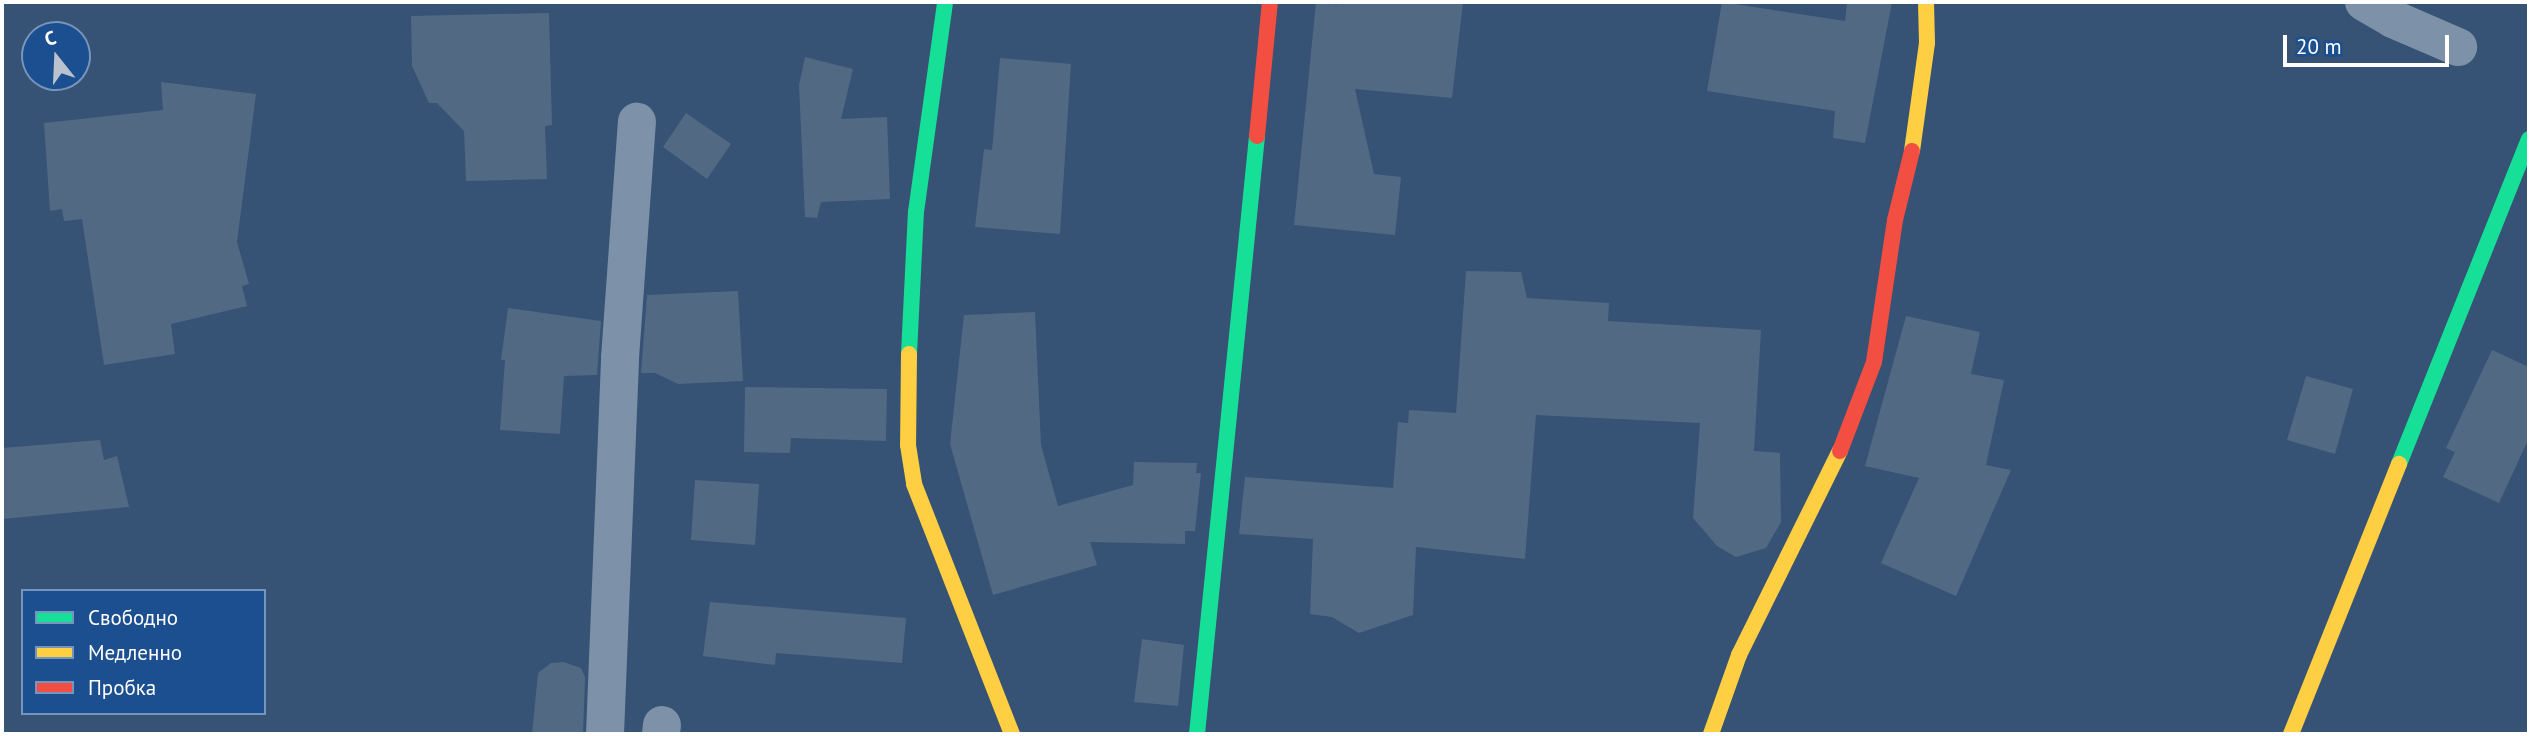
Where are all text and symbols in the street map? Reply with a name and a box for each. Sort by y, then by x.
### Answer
north arrow [21,21,91,91]
scale bar [2286,21,2452,65]
text: С [41,25,59,51]
text: 20 m [2296,33,2342,60]
legend [21,589,266,715]
text: Свободно [88,604,178,631]
text: Медленно [88,639,182,666]
text: Пробка [88,674,156,701]

